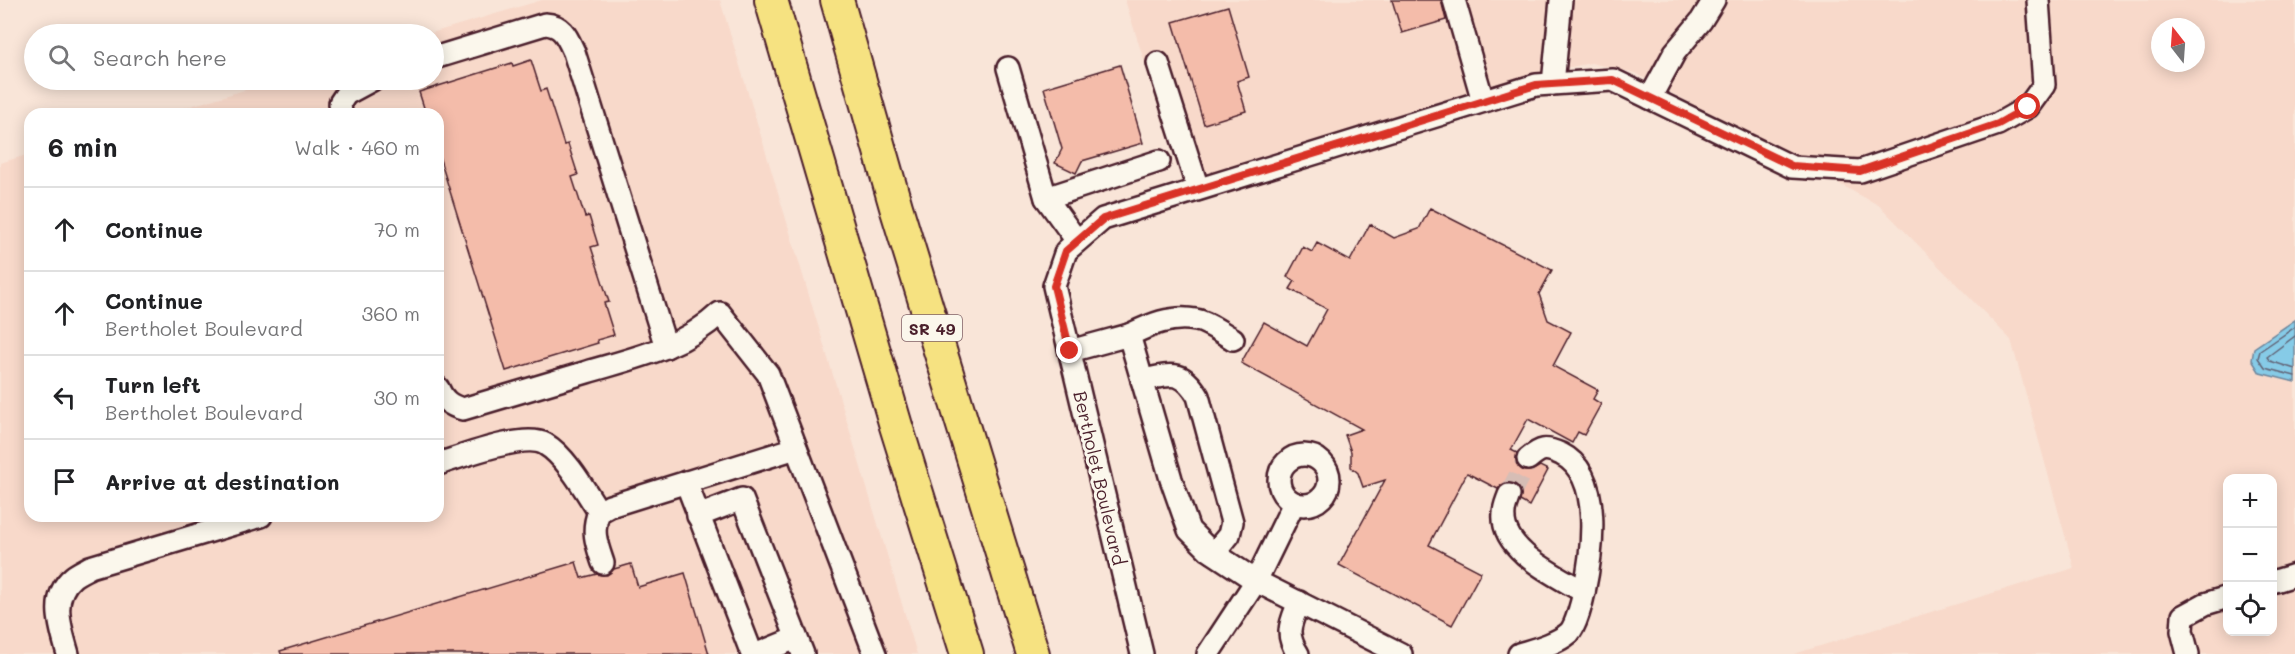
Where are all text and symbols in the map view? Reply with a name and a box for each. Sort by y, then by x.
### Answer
north arrow [2151,18,2205,72]
search box [24,24,444,90]
icon: search [45,41,78,74]
text: Search here [93,43,227,72]
route start [2014,93,2040,119]
text: 6 min [48,130,117,164]
text: Walk · 460 m [294,134,420,160]
icon: ahead [48,213,81,246]
text: Continue [105,215,203,244]
text: 70 m [374,216,420,242]
text: Continue [105,286,203,315]
icon: ahead [48,297,81,330]
text: 360 m [362,300,420,326]
text: Bertholet Boulevard [105,315,303,341]
road number: SR 49 [902,315,962,341]
route end [1056,337,1082,363]
text: Turn left [105,370,201,399]
icon: left [48,381,81,414]
text: 30 m [374,384,420,410]
street label: Bertholet Boulevard [1068,389,1132,567]
text: Bertholet Boulevard [105,399,303,425]
icon: arrive [48,465,81,498]
text: Arrive at destination [105,467,340,496]
map controls [2223,474,2277,636]
button: + [2223,474,2277,528]
button: − [2223,528,2277,582]
button: locate [2223,582,2277,636]

